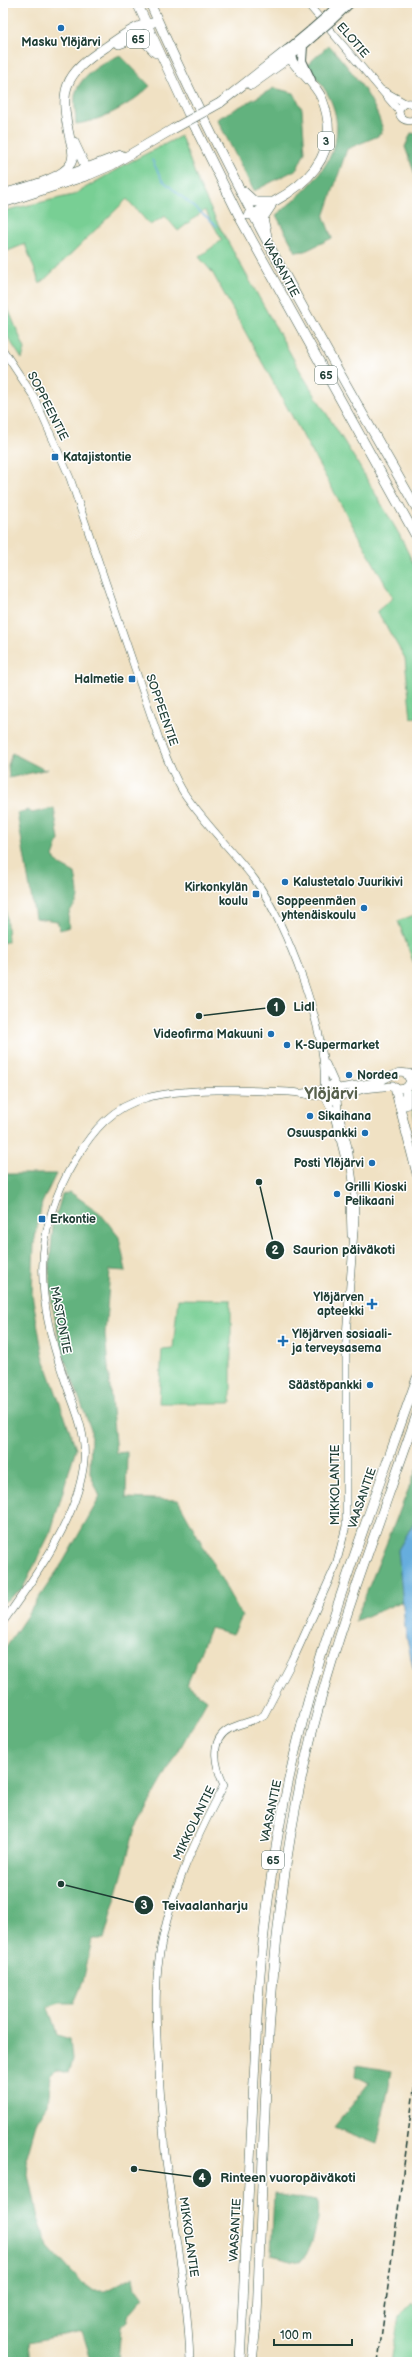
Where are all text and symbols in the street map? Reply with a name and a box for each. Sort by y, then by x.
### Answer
street label: ELOTIE [333,20,372,61]
marker: Masku Ylöjärvi [56,23,66,33]
road number: 65 [127,30,149,48]
place label: Masku Ylöjärvi [21,35,101,50]
road number: 3 [318,132,334,150]
street label: VAASANTIE [259,237,302,300]
road number: 65 [315,366,337,384]
street label: SOPPEENTIE [24,369,71,443]
place label: Katajistontie [63,450,132,465]
marker: Katajistontie [50,452,60,462]
place label: Halmetie [74,672,124,687]
street label: SOPPEENTIE [142,672,181,748]
marker: Halmetie [127,674,137,684]
place label: Kalustetalo Juurikivi [293,875,403,890]
marker: Kalustetalo Juurikivi [280,877,290,887]
place label: Kirkonkylän koulu [184,880,248,909]
marker: Kirkonkylän koulu [251,889,261,899]
place label: Soppeenmäen yhtenäiskoulu [277,894,356,923]
marker: Soppeenmäen yhtenäiskoulu [359,903,369,913]
callout: Lidl [266,994,323,1019]
text: Lidl [293,999,315,1015]
text: 1 [273,1000,279,1015]
place label: Videofirma Makuuni [154,1027,263,1042]
marker: Videofirma Makuuni [266,1029,276,1039]
place label: K-Supermarket [295,1038,379,1053]
marker: K-Supermarket [282,1040,292,1050]
place label: Nordea [357,1068,398,1083]
marker: Nordea [344,1070,354,1080]
district label: Ylöjärvi [304,1085,358,1104]
place label: Sikaihana [318,1109,371,1124]
marker: Sikaihana [305,1111,315,1121]
place label: Osuuspankki [287,1126,357,1141]
marker: Osuuspankki [360,1128,370,1138]
place label: Posti Ylöjärvi [294,1156,364,1171]
marker: Posti Ylöjärvi [367,1158,377,1168]
place label: Grilli Kioski Pelikaani [345,1180,407,1209]
marker: Grilli Kioski Pelikaani [332,1189,342,1199]
place label: Erkontie [50,1212,96,1227]
marker: Erkontie [37,1214,47,1224]
callout: Saurion päiväkoti [265,1237,403,1262]
text: Saurion päiväkoti [293,1242,395,1258]
text: 2 [271,1243,279,1258]
street label: MASTONTIE [47,1285,74,1355]
place label: Ylöjärven apteekki [313,1290,364,1319]
marker: Ylöjärven apteekki [367,1299,377,1309]
place label: Ylöjärven sosiaali- ja terveysasema [291,1327,392,1356]
marker: Ylöjärven sosiaali- ja terveysasema [277,1335,289,1347]
place label: Säästöpankki [288,1378,362,1393]
marker: Säästöpankki [365,1380,375,1390]
street label: MIKKOLANTIE [328,1445,343,1525]
street label: VAASANTIE [345,1466,380,1531]
street label: VAASANTIE [258,1778,285,1844]
street label: MIKKOLANTIE [170,1784,219,1863]
road number: 65 [262,1851,284,1869]
callout: Teivaalanharju [134,1893,256,1918]
text: 3 [140,1898,148,1913]
text: Teivaalanharju [162,1898,248,1914]
callout: Rinteen vuoropäiväkoti [192,2165,364,2190]
text: Rinteen vuoropäiväkoti [220,2170,356,2186]
text: 4 [198,2171,206,2186]
street label: MIKKOLANTIE [175,2196,202,2278]
street label: VAASANTIE [226,2198,245,2262]
scale bar [274,2321,352,2347]
text: 100 m [280,2328,312,2343]

